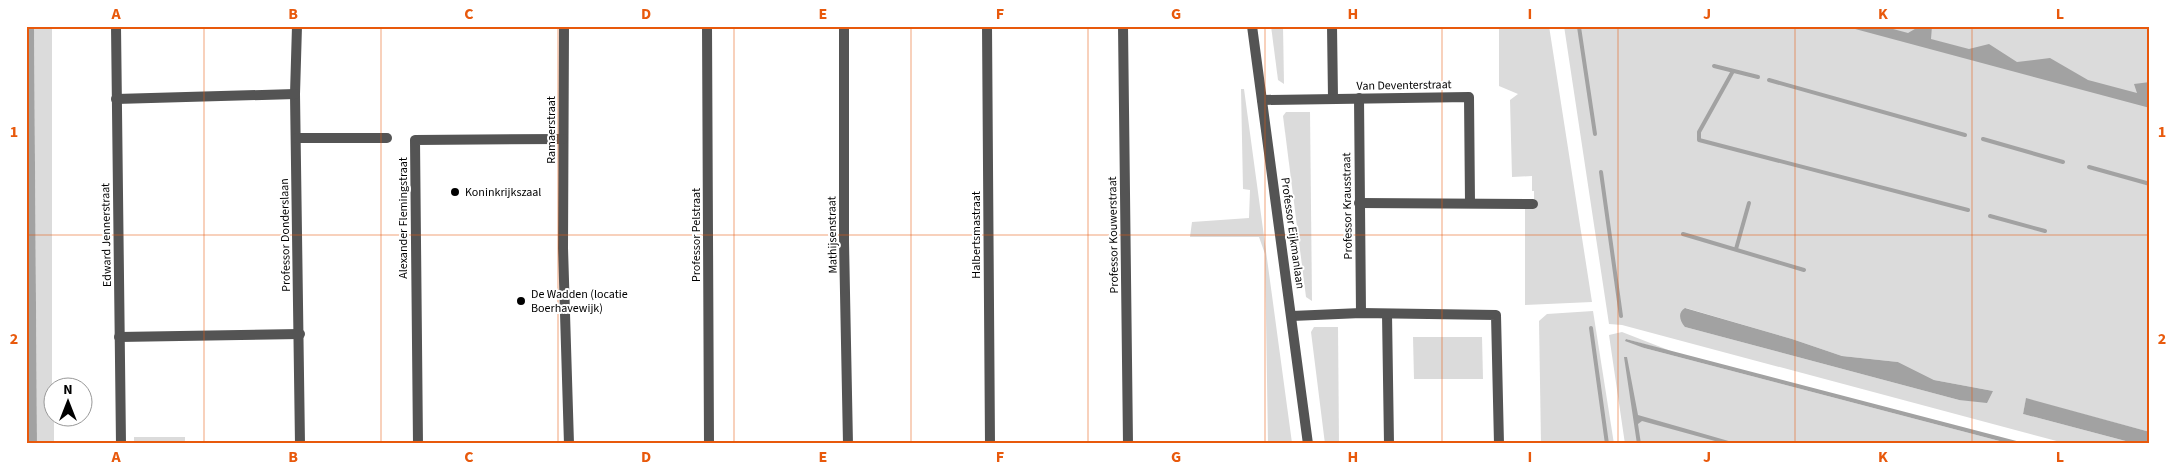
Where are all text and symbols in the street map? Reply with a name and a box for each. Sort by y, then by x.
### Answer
text: A [110,3,121,25]
text: B [288,3,298,25]
text: C [464,3,474,25]
text: D [641,3,651,25]
text: E [819,3,827,25]
text: F [996,3,1004,25]
text: G [1171,3,1181,25]
text: H [1348,3,1358,25]
text: I [1528,3,1532,25]
text: J [1703,3,1711,25]
text: K [1878,3,1888,25]
text: L [2056,3,2064,25]
street label: Van Deventerstraat [1356,76,1452,95]
street label: Ramaerstraat [543,96,560,164]
text: 1 [10,121,18,143]
text: 1 [2158,121,2166,143]
street label: Professor Krausstraat [1338,152,1357,260]
street label: Alexander Flemingstraat [395,157,412,279]
street label: Professor Kouwerstraat [1104,176,1123,294]
street label: Professor Eijkmanlaan [1276,176,1309,290]
street label: Professor Donderslaan [276,178,295,292]
street label: Edward Jennerstraat [97,183,116,287]
place label: Koninkrijkszaal [465,184,541,201]
marker: Koninkrijkszaal [449,186,461,198]
street label: Professor Pelstraat [688,188,705,282]
street label: Halbertsmastraat [968,191,985,279]
street label: Mathijsenstraat [823,196,842,274]
place label: De Wadden (locatie Boerhavewijk) [531,286,628,317]
marker: De Wadden (locatie Boerhavewijk) [515,295,527,307]
text: 2 [10,328,18,350]
text: 2 [2158,328,2166,350]
north arrow [42,378,92,428]
text: N [63,380,73,400]
text: A [110,446,121,468]
text: B [288,446,298,468]
text: C [464,446,474,468]
text: D [641,446,651,468]
text: E [819,446,827,468]
text: F [996,446,1004,468]
text: G [1171,446,1181,468]
text: H [1348,446,1358,468]
text: I [1528,446,1532,468]
text: J [1703,446,1711,468]
text: K [1878,446,1888,468]
text: L [2056,446,2064,468]

